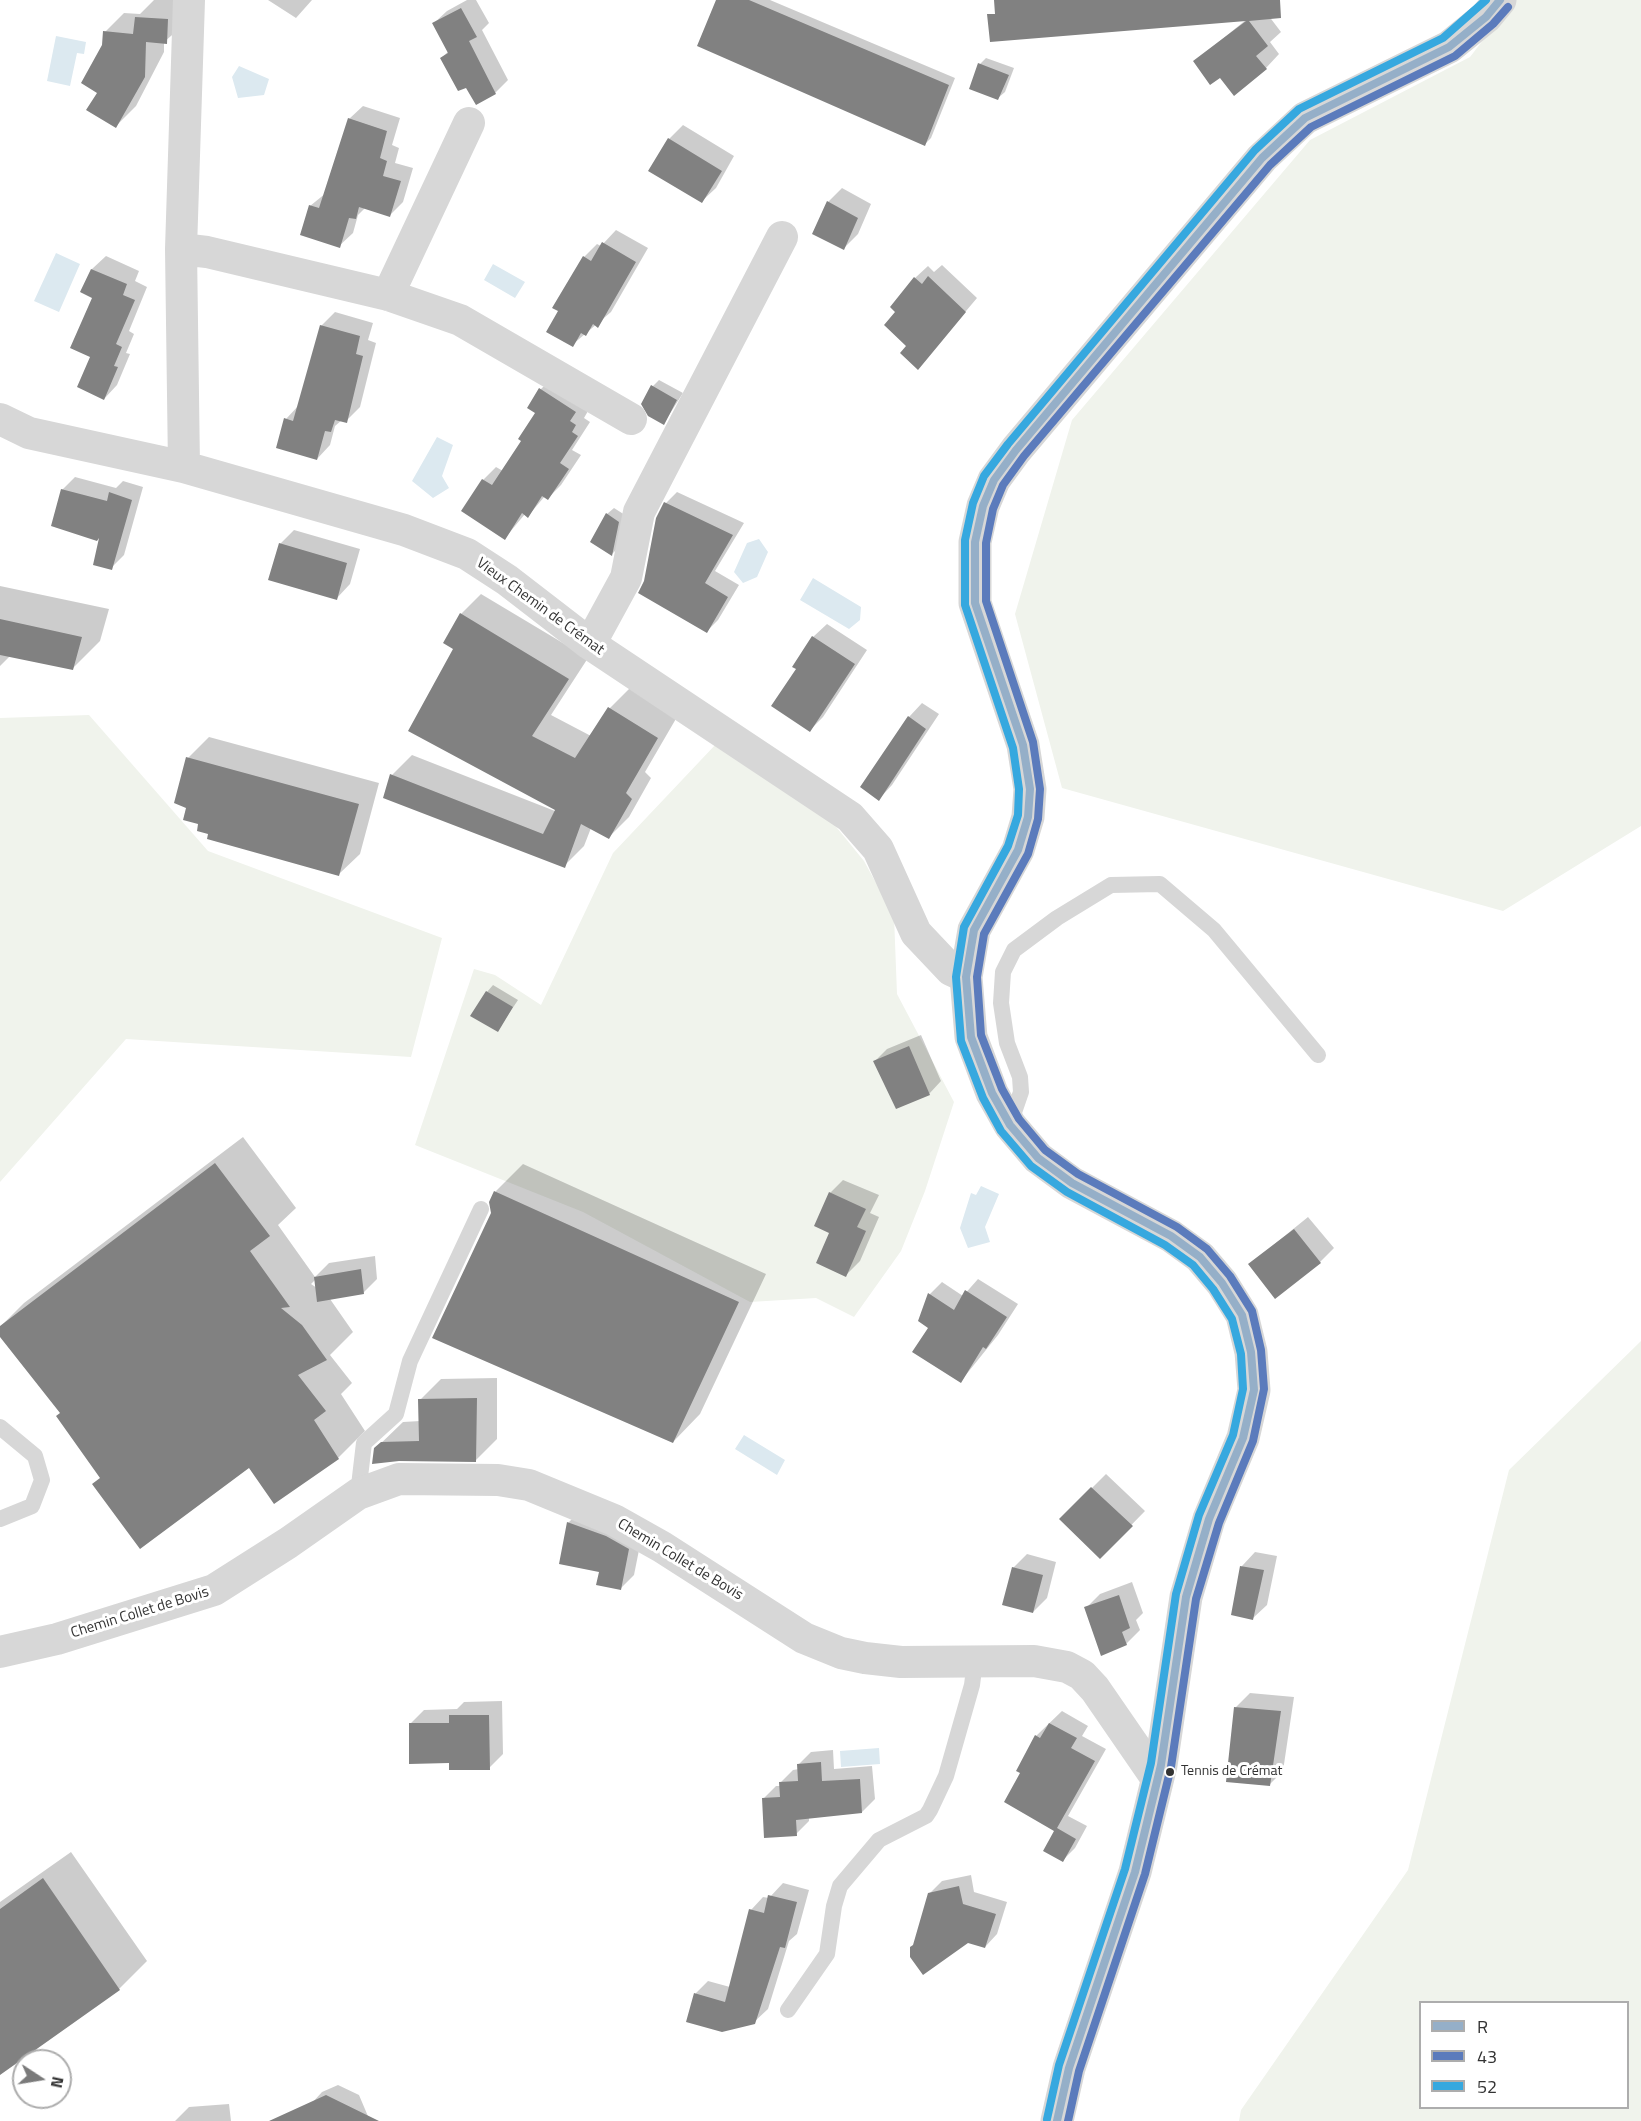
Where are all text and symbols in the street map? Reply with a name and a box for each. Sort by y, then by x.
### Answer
street label: Vieux Chemin de Crémat [473,555,607,659]
street label: Chemin Collet de Bovis [614,1515,746,1605]
street label: Chemin Collet de Bovis [69,1583,211,1643]
place label: Tennis de Crémat [1181,1764,1282,1780]
marker: Tennis de Crémat [1164,1766,1176,1778]
legend [1419,2001,1629,2109]
text: R [1477,2013,1488,2040]
text: 43 [1477,2043,1497,2070]
north arrow [12,2049,72,2109]
text: 52 [1477,2073,1497,2100]
text: N [45,2074,71,2090]

